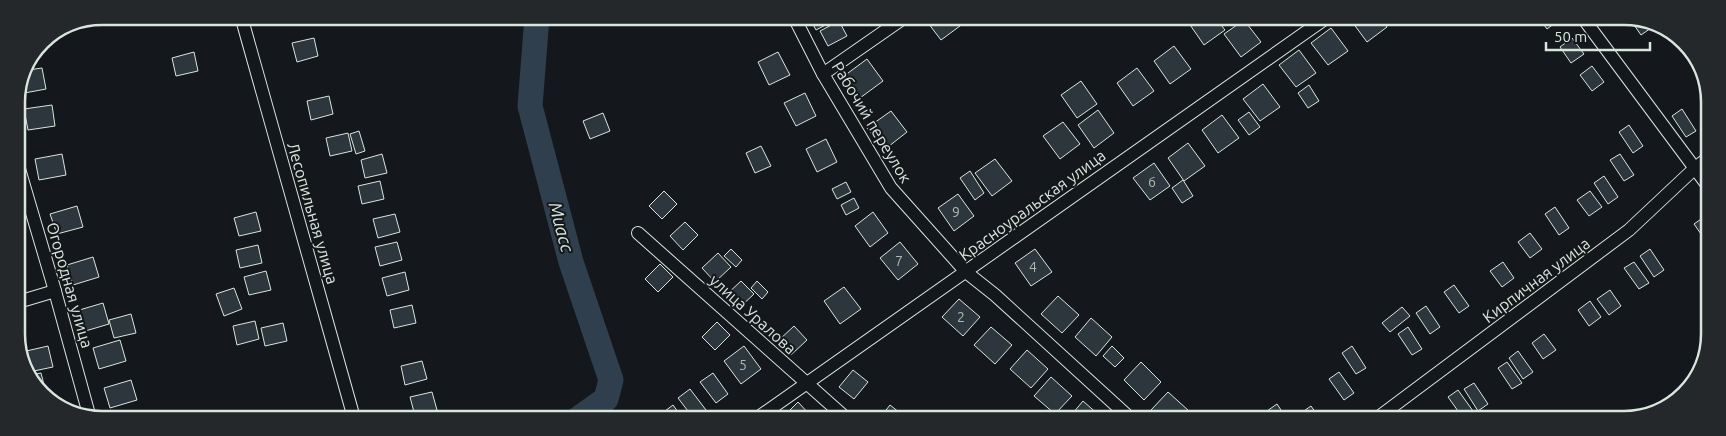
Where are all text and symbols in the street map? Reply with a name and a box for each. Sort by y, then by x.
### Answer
scale bar [1546,20,1650,52]
text: 50 m [1554,28,1587,45]
street label: Рабочий переулок [829,58,915,186]
street label: Лесопильная улица [284,140,342,286]
street label: Красноуральская улица [955,146,1109,264]
house number: 6 [1148,174,1156,190]
water label: Миасс [546,200,578,255]
house number: 9 [952,204,960,220]
street label: Огородная улица [43,220,97,350]
street label: Кирпичная улица [1479,234,1593,326]
house number: 7 [895,253,903,269]
house number: 4 [1029,259,1037,275]
street label: улица Уралова [706,271,800,357]
house number: 2 [957,309,965,325]
house number: 5 [739,357,747,373]

